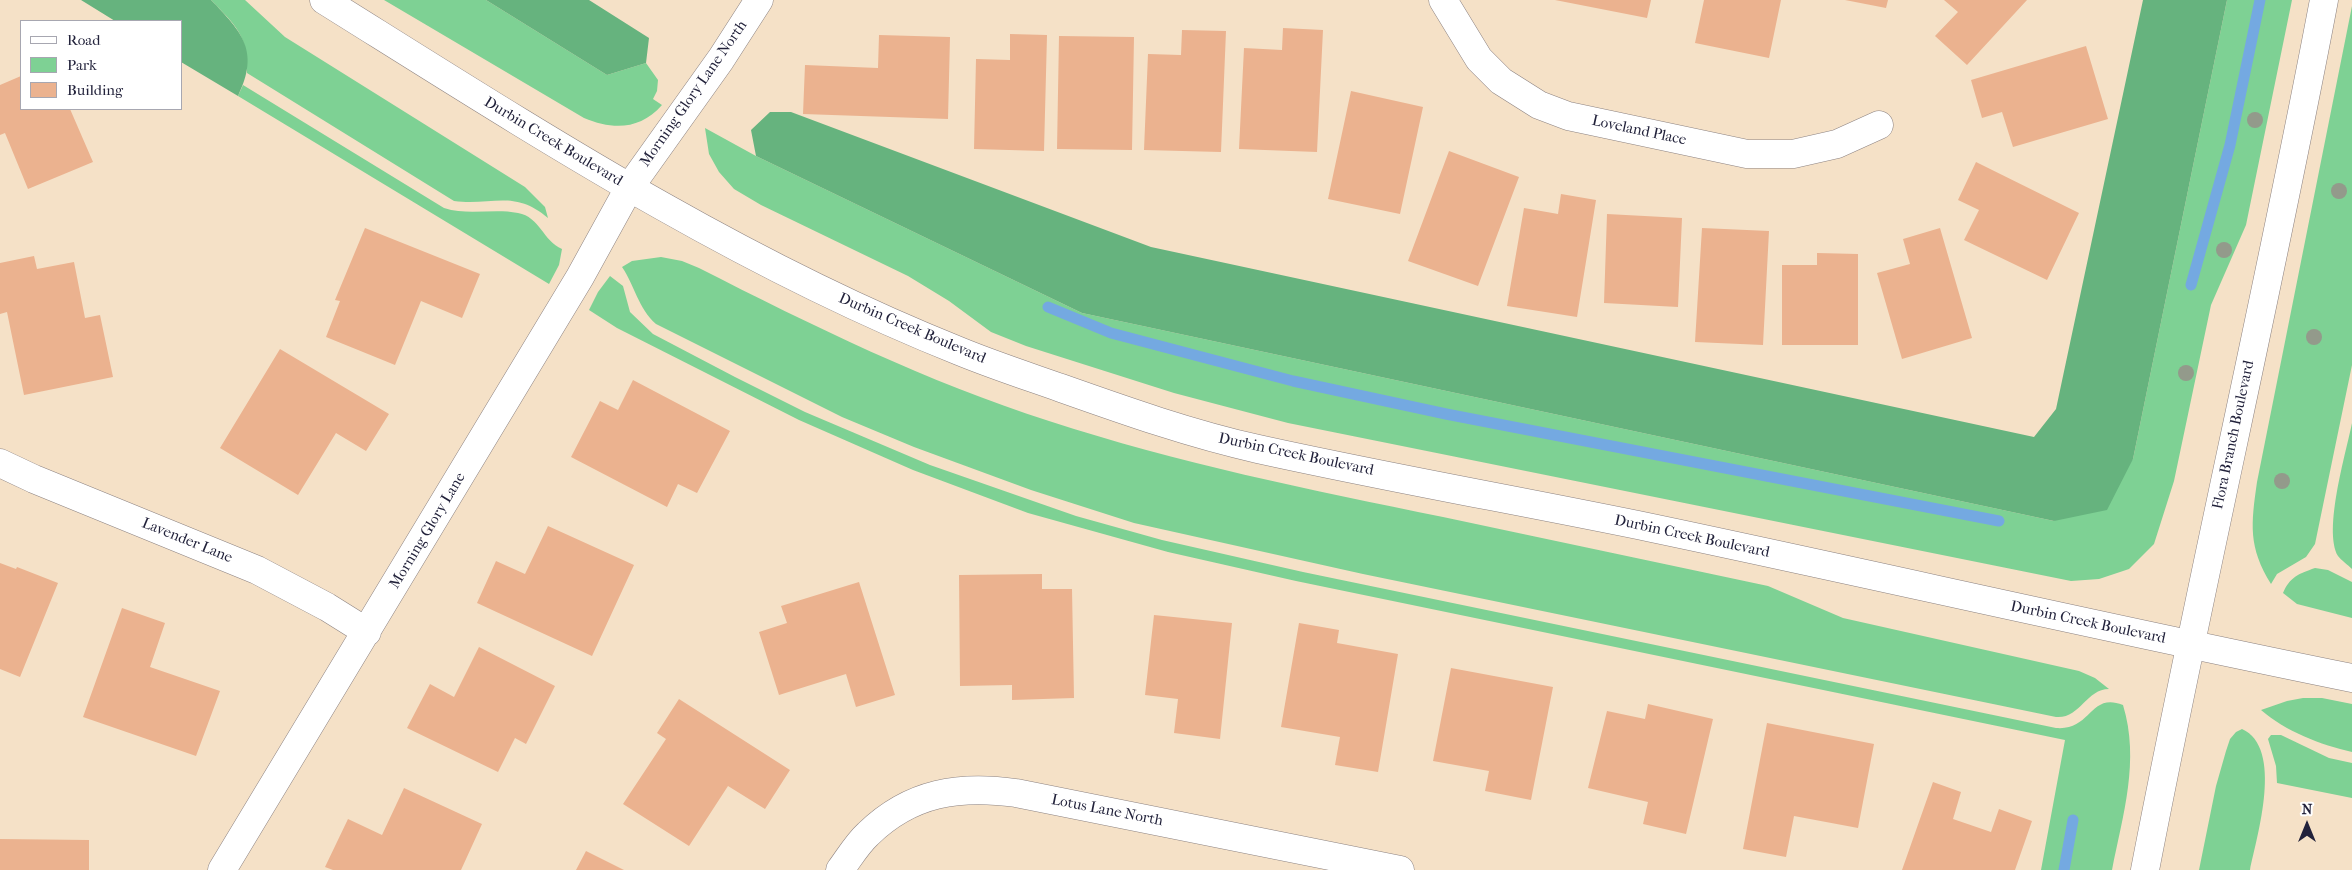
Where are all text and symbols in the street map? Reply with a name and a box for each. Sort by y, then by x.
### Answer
street label: Morning Glory Lane North [637,17,751,171]
legend [20,20,182,110]
text: Road [67,31,100,49]
text: Park [67,56,97,74]
text: Building [67,81,123,99]
street label: Durbin Creek Boulevard [481,94,625,190]
street label: Loveland Place [1590,112,1688,150]
street label: Durbin Creek Boulevard [836,290,988,368]
street label: Flora Branch Boulevard [2209,359,2259,511]
street label: Durbin Creek Boulevard [1217,430,1375,480]
street label: Morning Glory Lane [386,470,470,592]
street label: Durbin Creek Boulevard [1613,512,1771,562]
street label: Lavender Lane [139,515,235,567]
street label: Durbin Creek Boulevard [2009,598,2167,648]
street label: Lotus Lane North [1050,791,1164,831]
north arrow [2282,800,2332,850]
text: N [2302,801,2312,818]

